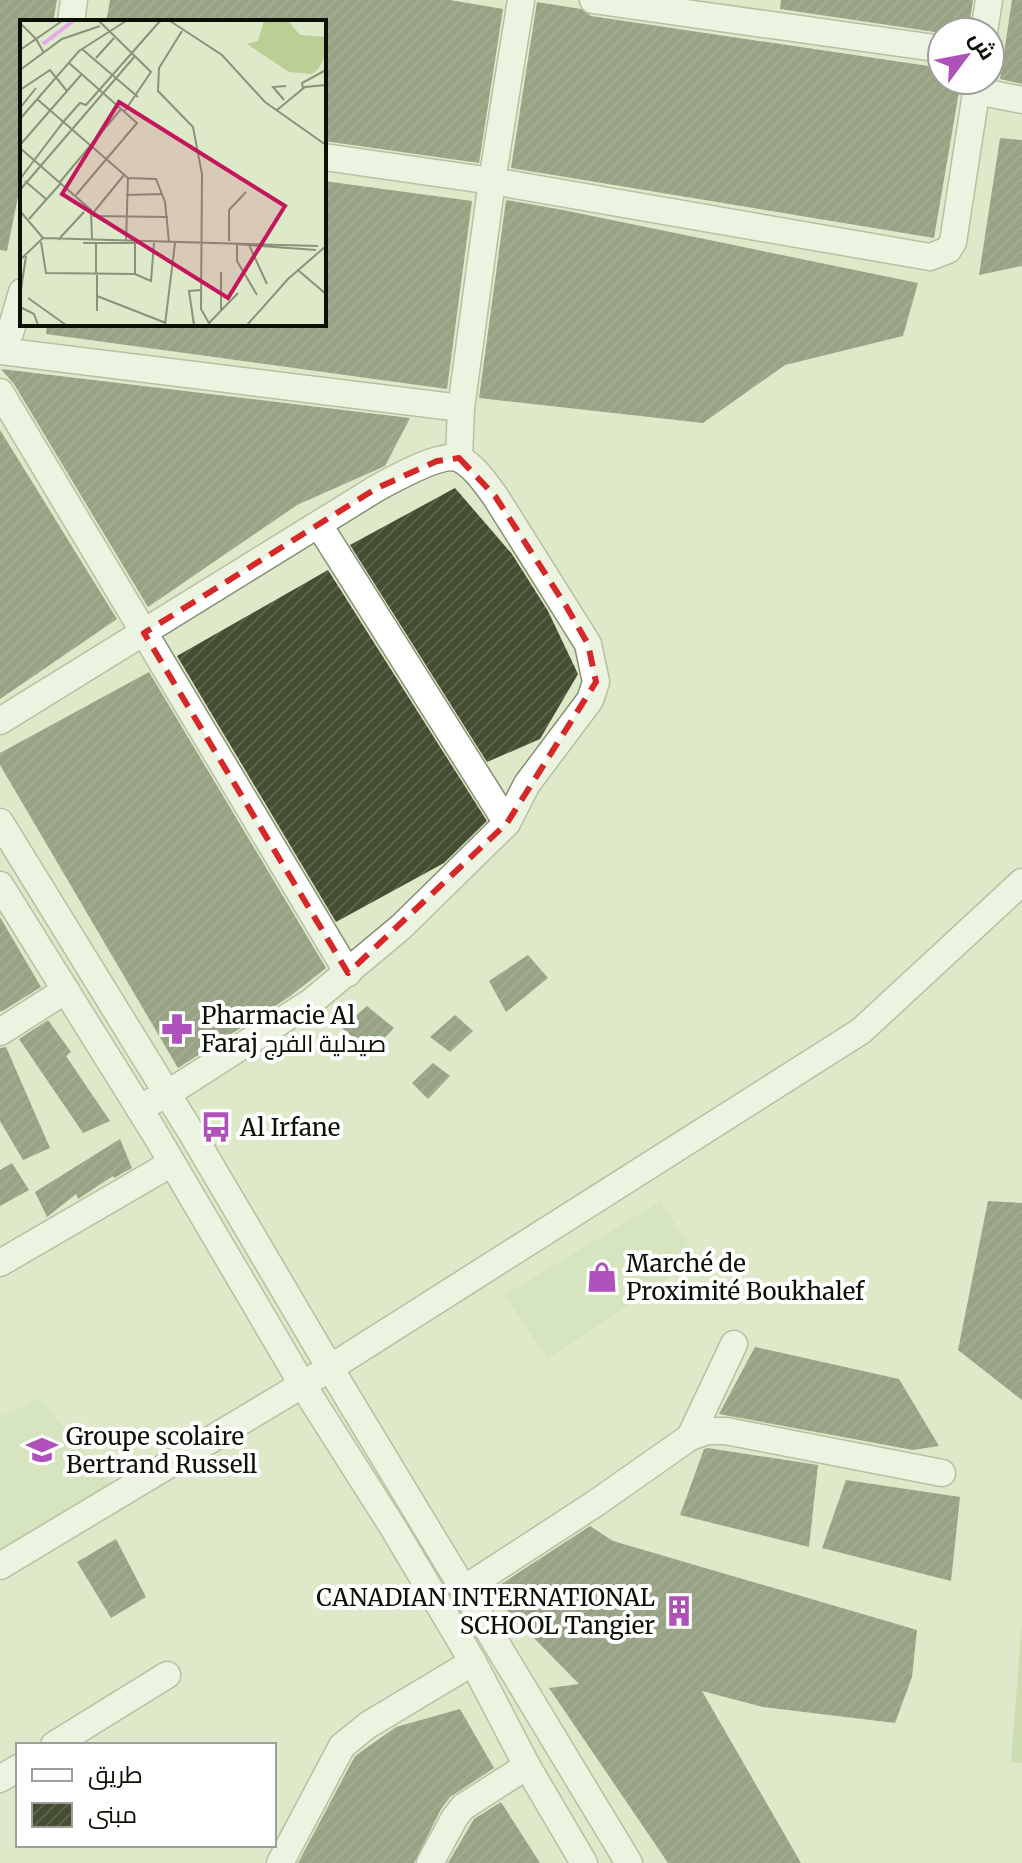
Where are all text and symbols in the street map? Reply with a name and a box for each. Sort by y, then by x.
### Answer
north arrow [926,16,1006,96]
inset map [20,20,326,326]
text: ش [964,26,1002,65]
place label: Pharmacie Al Faraj صيدلية الفرج [201,1000,386,1060]
pharmacy icon: Pharmacie Al Faraj صيدلية الفرج [160,1012,194,1046]
bus stop icon: Al Irfane [199,1110,233,1144]
place label: Al Irfane [239,1112,340,1143]
place label: Marché de Proximité Boukhalef [626,1248,865,1307]
shop icon: Marché de Proximité Boukhalef [585,1260,619,1294]
place label: Groupe scolaire Bertrand Russell [66,1421,257,1480]
school or university icon: Groupe scolaire Bertrand Russell [25,1433,59,1467]
place label: CANADIAN INTERNATIONAL SCHOOL Tangier [316,1582,655,1641]
building icon: CANADIAN INTERNATIONAL SCHOOL Tangier [662,1594,696,1628]
legend [16,1743,276,1847]
text: طريق [88,1759,143,1790]
text: مبنى [88,1799,137,1830]

